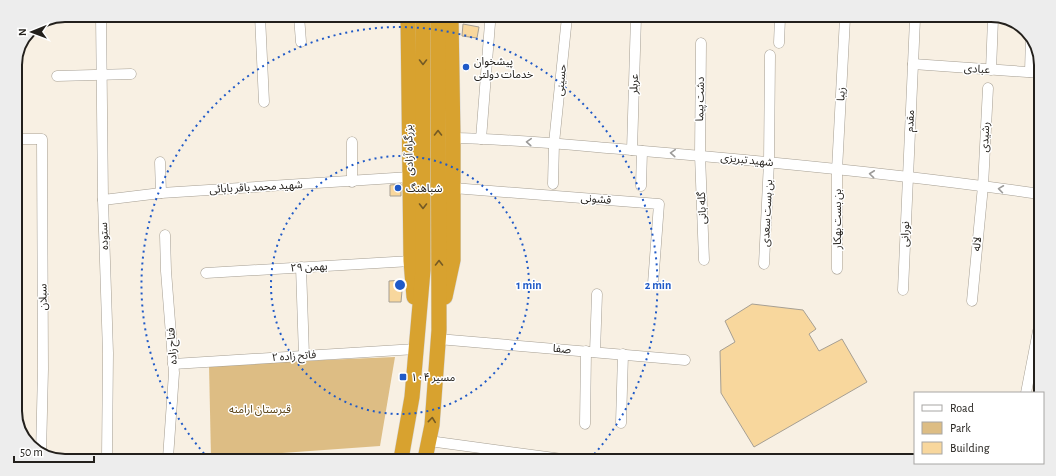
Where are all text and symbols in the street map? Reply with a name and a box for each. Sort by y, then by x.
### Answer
north arrow [12,12,52,52]
text: N [17,28,28,36]
place label: پیشخوان خدمات دولتی [474,56,534,81]
one-way arrow [419,59,427,65]
marker: پیشخوان خدمات دولتی [461,62,471,72]
street label: حسینی [554,63,569,97]
street label: عبادی [964,63,991,76]
street label: عربلر [628,73,641,95]
street label: دشت پیما [694,77,708,121]
street label: زیبا [835,87,848,101]
street label: مقدم [904,109,918,133]
street label: رشیدی [979,121,992,153]
street label: بزرگراه آزادی [402,124,416,176]
one-way arrow [434,130,443,136]
one-way arrow [526,137,532,146]
one-way arrow [670,149,676,158]
street label: شهید تبریزی [720,152,774,169]
one-way arrow [869,169,875,178]
street label: شهید محمد باقر بابائی [209,179,303,196]
street label: بن بست سعدی [760,179,775,247]
place label: شباهنگ [406,182,443,195]
marker: شباهنگ [393,183,403,193]
one-way arrow [998,185,1004,194]
street label: بن بست بهکار [832,189,844,250]
street label: گله بانی [695,191,709,224]
street label: قشونی [580,192,612,207]
one-way arrow [419,203,427,209]
street label: نورانی [899,221,912,247]
street label: ستوده [98,222,111,250]
street label: لاله [971,236,983,252]
one-way arrow [435,260,443,266]
street label: ۲۹ بهمن [290,261,328,275]
centre of rings [393,278,407,292]
text: 1 min [516,279,542,291]
text: 2 min [645,279,671,291]
street label: سبلان [37,283,50,310]
street label: فتاح زاده [165,327,181,365]
street label: صفا [552,343,572,355]
street label: فاتح زاده ۲ [271,349,317,365]
marker: مسیر ۱۰۴ [398,372,408,382]
place label: مسیر ۱۰۴ [411,372,456,384]
legend [914,392,1044,464]
text: Road [950,402,974,414]
park label: قبرستان ارامنه [229,404,291,416]
one-way arrow [427,417,436,423]
text: Park [950,422,971,434]
scale bar [14,438,94,464]
text: Building [950,442,990,454]
text: 50 m [20,446,43,458]

